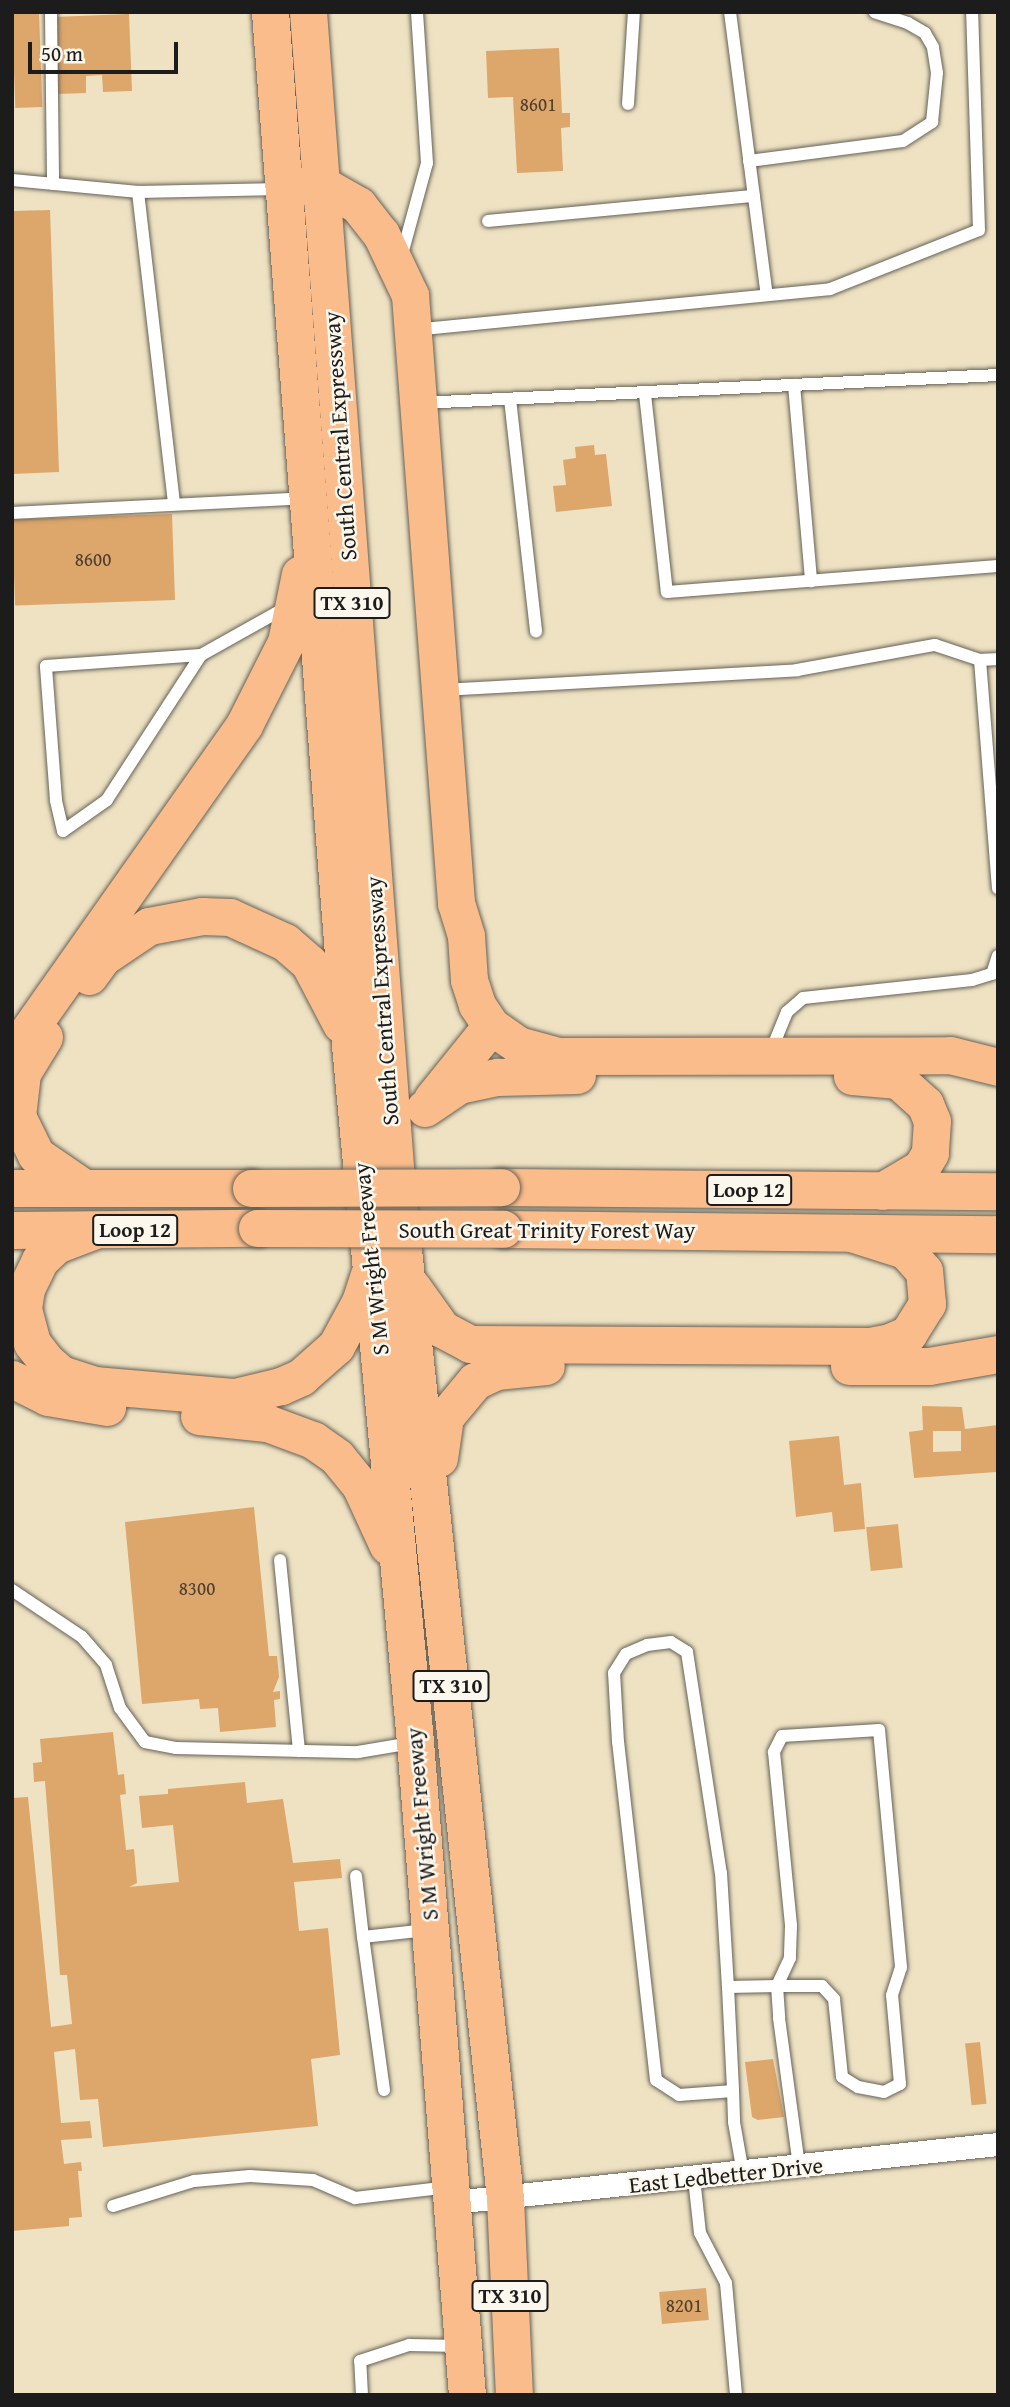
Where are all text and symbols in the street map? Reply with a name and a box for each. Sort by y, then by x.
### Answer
scale bar [32,28,182,72]
text: 50 m [41,38,83,69]
house number: 8601 [520,94,556,116]
street label: South Central Expressway [318,310,362,562]
house number: 8600 [75,549,111,571]
road number: TX 310 [314,586,390,620]
street label: South Central Expressway [360,875,404,1127]
street label: S M Wright Freeway [347,1161,395,1357]
road number: Loop 12 [705,1172,793,1208]
road number: Loop 12 [91,1212,179,1248]
street label: South Great Trinity Forest Way [398,1216,696,1244]
house number: 8300 [179,1578,215,1600]
road number: TX 310 [412,1668,490,1704]
street label: S M Wright Freeway [400,1726,444,1922]
street label: East Ledbetter Drive [628,2151,824,2199]
road number: TX 310 [472,2278,548,2314]
house number: 8201 [666,2295,702,2317]

